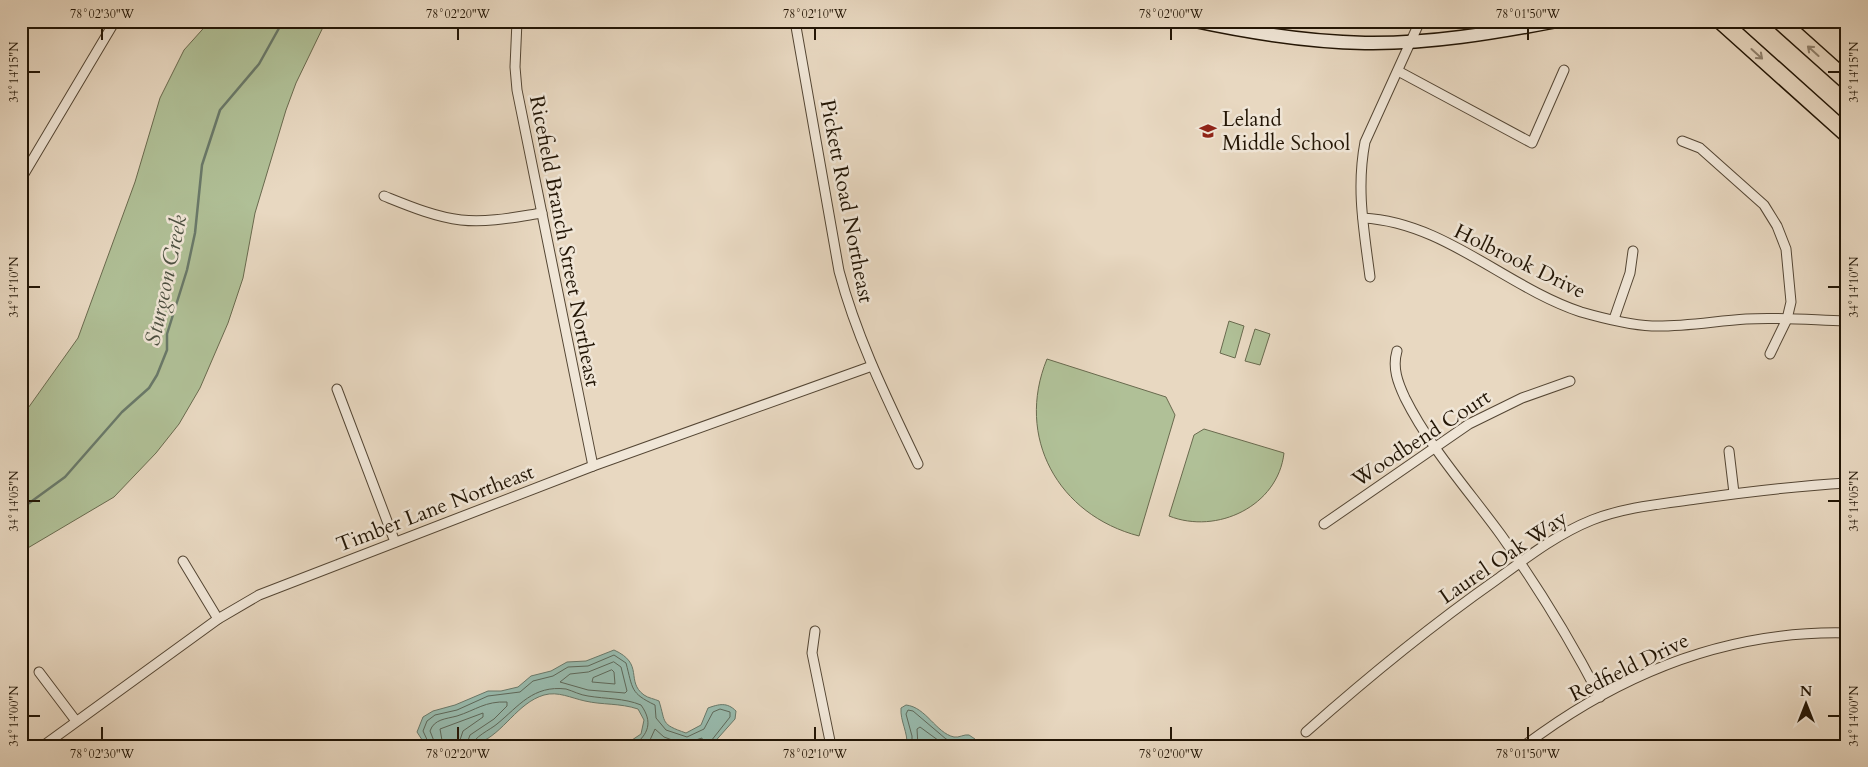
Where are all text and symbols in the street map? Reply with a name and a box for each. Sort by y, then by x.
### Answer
text: 78°02'30"W [70,6,135,22]
text: 78°02'20"W [426,6,491,22]
text: 78°02'10"W [783,6,848,22]
text: 78°02'00"W [1139,6,1204,22]
text: 78°01'50"W [1496,6,1561,22]
text: 34°14'15"N [6,41,22,102]
text: 34°14'15"N [1846,41,1862,102]
one-way arrow [1807,45,1820,57]
one-way arrow [1751,48,1764,60]
street label: Ricefield Branch Street Northeast [522,93,607,390]
street label: Pickett Road Northeast [813,97,881,306]
place label: Leland Middle School [1222,105,1350,158]
school or university icon: Leland Middle School [1198,121,1218,141]
water label: Sturgeon Creek [138,212,194,348]
street label: Holbrook Drive [1449,217,1591,306]
text: 34°14'10"N [6,256,22,317]
text: 34°14'10"N [1846,256,1862,317]
street label: Woodbend Court [1346,383,1497,495]
street label: Timber Lane Northeast [332,457,538,560]
text: 34°14'05"N [6,470,22,531]
text: 34°14'05"N [1846,470,1862,531]
street label: Laurel Oak Way [1433,504,1573,611]
street label: Redfield Drive [1565,626,1694,709]
north arrow [1780,680,1830,730]
text: N [1800,682,1812,701]
text: 34°14'00"N [6,685,22,746]
text: 34°14'00"N [1846,685,1862,746]
text: 78°02'30"W [70,746,135,762]
text: 78°02'20"W [426,746,491,762]
text: 78°02'10"W [783,746,848,762]
text: 78°02'00"W [1139,746,1204,762]
text: 78°01'50"W [1496,746,1561,762]

